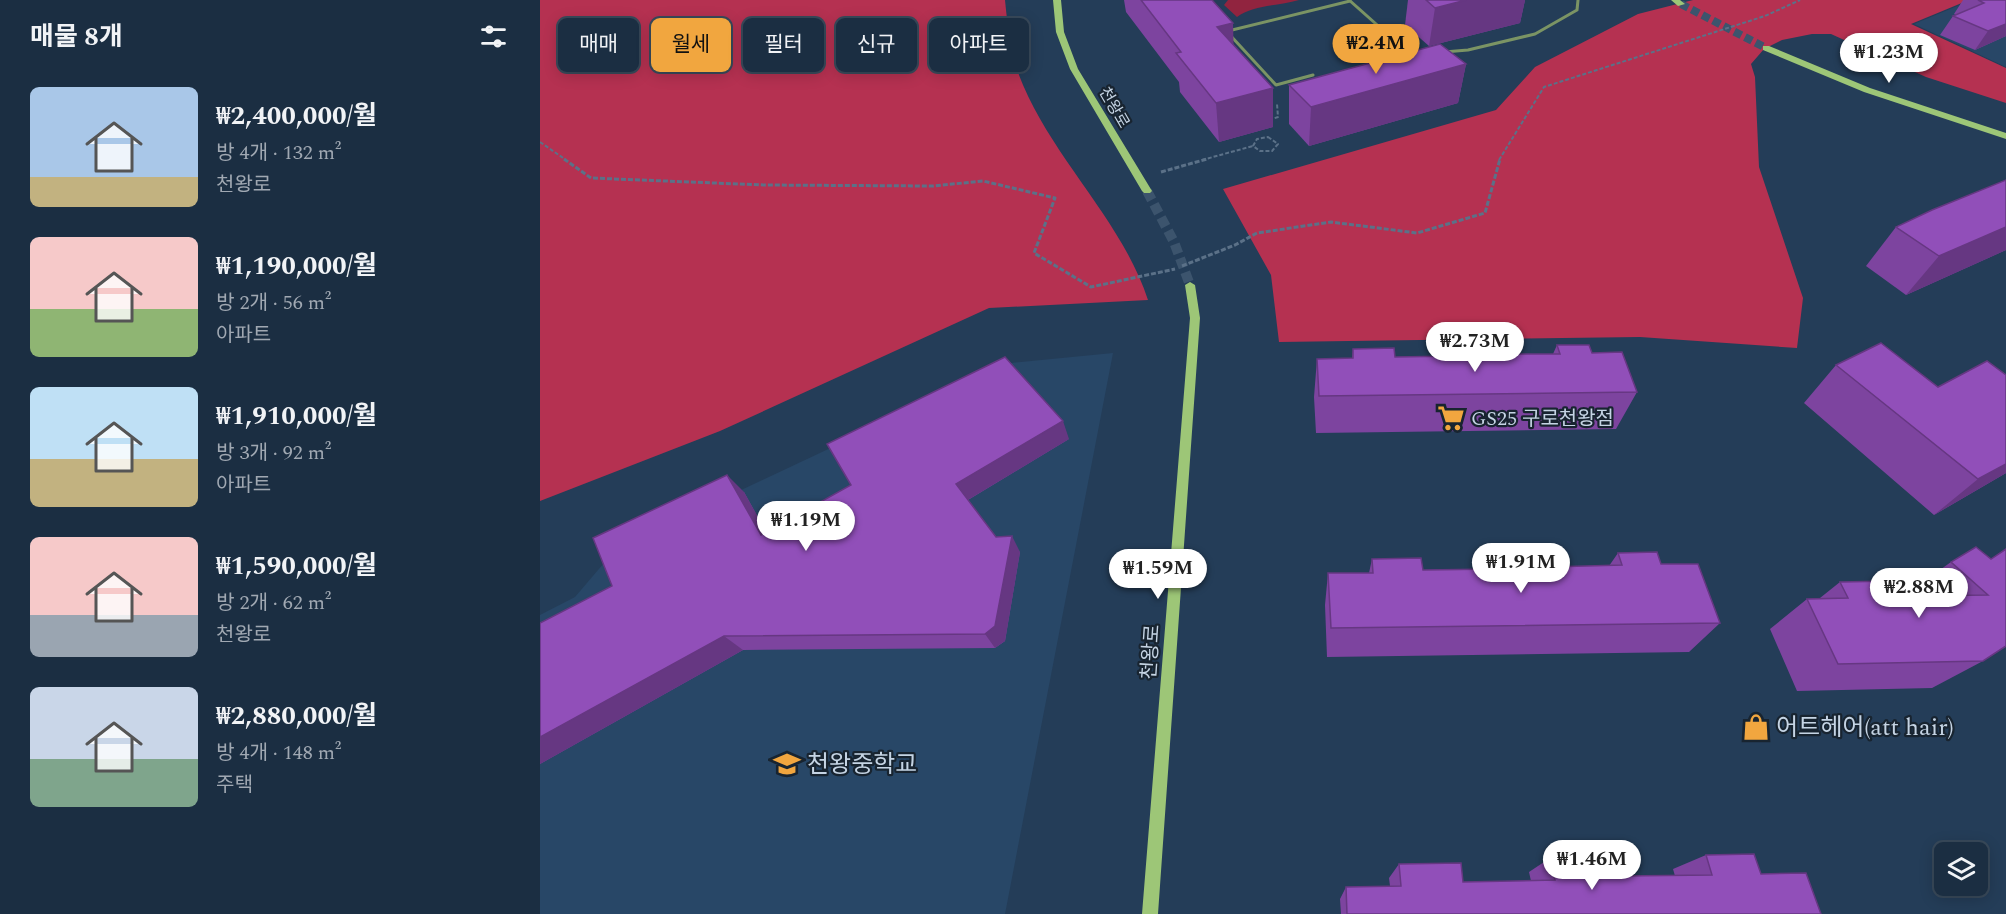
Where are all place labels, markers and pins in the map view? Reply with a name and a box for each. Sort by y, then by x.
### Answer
pin: ₩2.4M [1334,24,1418,75]
pin: ₩1.23M [1840,33,1938,84]
pin: ₩2.73M [1426,322,1524,373]
supermarket icon: GS25 구로천왕점 [1436,403,1466,433]
place label: GS25 구로천왕점 [1471,404,1614,434]
pin: ₩1.19M [757,501,855,552]
pin: ₩1.91M [1472,543,1570,594]
pin: ₩1.59M [1109,549,1207,600]
pin: ₩2.88M [1870,568,1968,619]
place label: 어트헤어(att hair) [1776,710,1954,746]
shop icon: 어트헤어(att hair) [1741,712,1771,742]
place label: 천왕중학교 [807,747,917,783]
school or university icon: 천왕중학교 [772,749,802,779]
pin: ₩1.46M [1543,840,1641,891]

